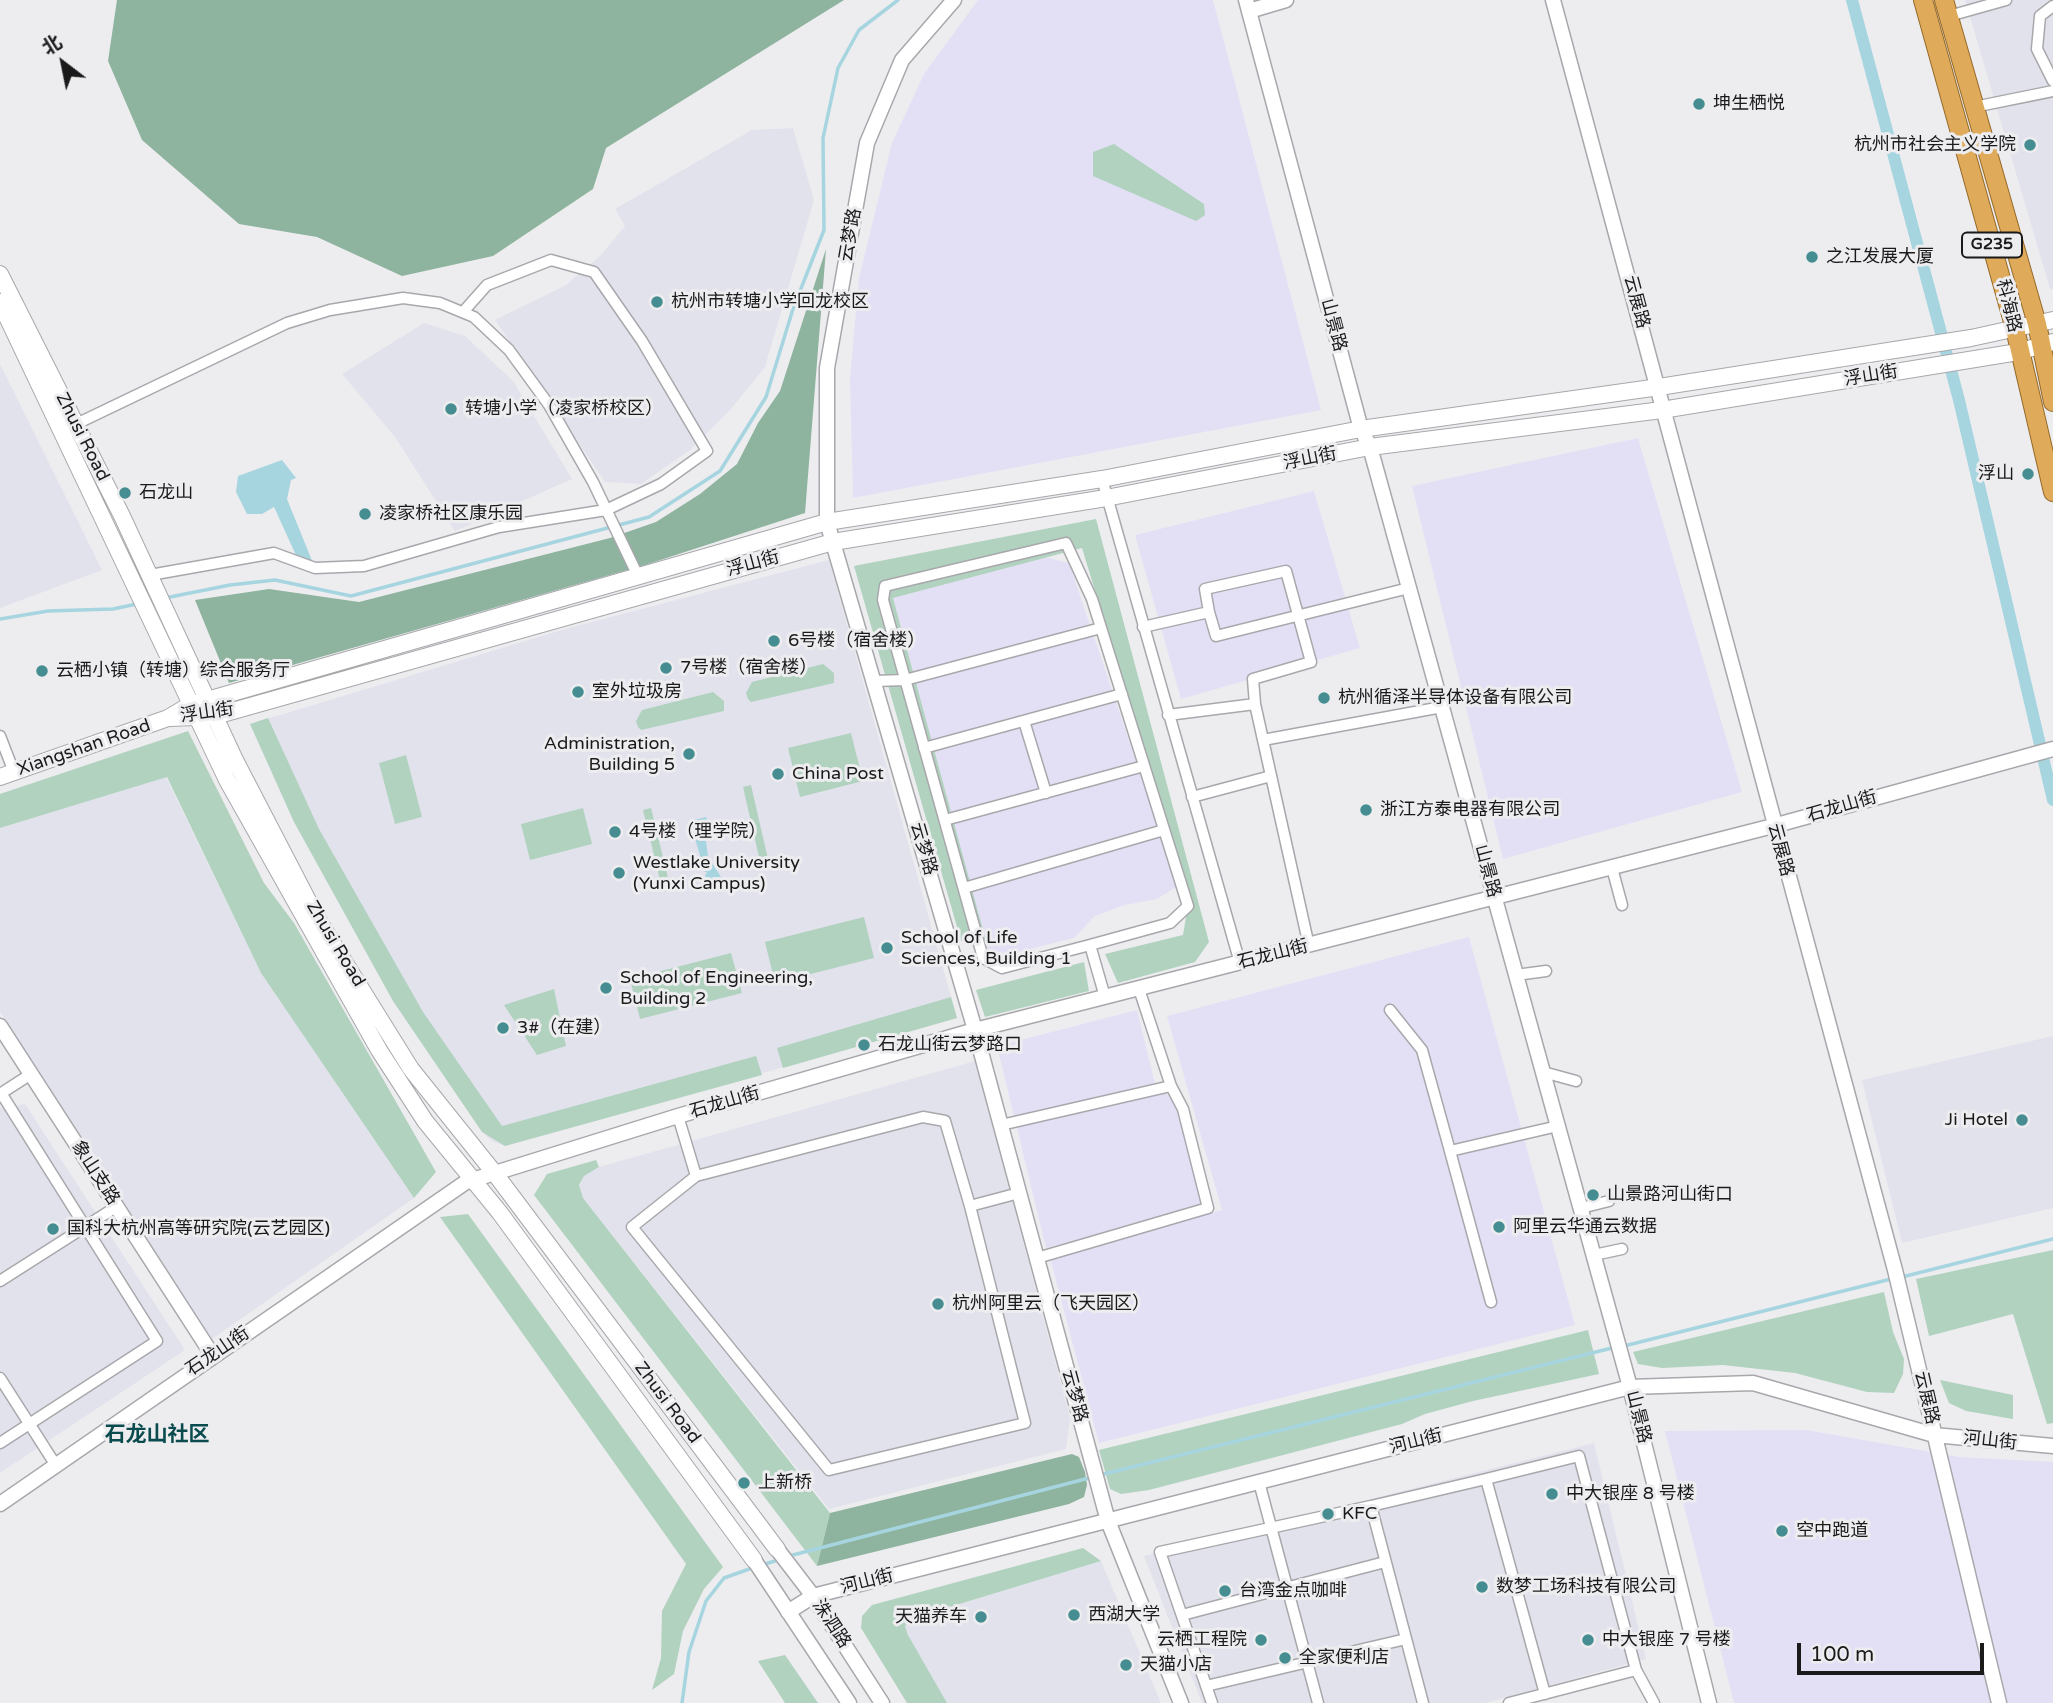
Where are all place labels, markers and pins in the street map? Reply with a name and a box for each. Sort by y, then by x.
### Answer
place label: 坤生栖悦 [1713,93,1785,115]
marker: 坤生栖悦 [1691,96,1707,112]
place label: 杭州市社会主义学院 [1854,134,2016,156]
marker: 杭州市社会主义学院 [2022,137,2038,153]
place label: 之江发展大厦 [1826,246,1934,268]
marker: 之江发展大厦 [1804,249,1820,265]
place label: 杭州市转塘小学回龙校区 [671,291,869,313]
marker: 杭州市转塘小学回龙校区 [649,294,665,310]
place label: 转塘小学（凌家桥校区） [465,398,663,420]
marker: 转塘小学（凌家桥校区） [443,401,459,417]
place label: 浮山 [1978,463,2014,485]
marker: 浮山 [2020,466,2036,482]
place label: 石龙山 [139,482,193,504]
marker: 石龙山 [117,485,133,501]
place label: 凌家桥社区康乐园 [379,503,523,525]
marker: 凌家桥社区康乐园 [357,506,373,522]
place label: 6号楼（宿舍楼） [788,630,925,652]
marker: 6号楼（宿舍楼） [766,633,782,649]
place label: 7号楼（宿舍楼） [680,657,817,679]
place label: 云栖小镇（转塘）综合服务厅 [56,660,290,682]
marker: 7号楼（宿舍楼） [658,660,674,676]
marker: 云栖小镇（转塘）综合服务厅 [34,663,50,679]
place label: 室外垃圾房 [592,681,682,703]
marker: 室外垃圾房 [570,684,586,700]
place label: 杭州循泽半导体设备有限公司 [1338,687,1572,709]
marker: 杭州循泽半导体设备有限公司 [1316,690,1332,706]
place label: Administration, Building 5 [544,733,675,776]
marker: Administration, Building 5 [681,746,697,762]
place label: China Post [792,763,884,785]
marker: China Post [770,766,786,782]
place label: 浙江方泰电器有限公司 [1380,799,1560,821]
marker: 浙江方泰电器有限公司 [1358,802,1374,818]
place label: 4号楼（理学院） [629,821,766,843]
marker: 4号楼（理学院） [607,824,623,840]
place label: Westlake University (Yunxi Campus) [633,852,800,894]
marker: Westlake University (Yunxi Campus) [611,865,627,881]
place label: School of Life Sciences, Building 1 [901,927,1071,970]
marker: School of Life Sciences, Building 1 [879,940,895,956]
place label: School of Engineering, Building 2 [620,967,813,1010]
marker: School of Engineering, Building 2 [598,980,614,996]
place label: 3#（在建） [517,1017,611,1039]
marker: 3#（在建） [495,1020,511,1036]
place label: 石龙山街云梦路口 [878,1034,1022,1056]
marker: 石龙山街云梦路口 [856,1037,872,1053]
place label: Ji Hotel [1945,1109,2008,1131]
marker: Ji Hotel [2014,1112,2030,1128]
place label: 山景路河山街口 [1607,1184,1733,1206]
marker: 山景路河山街口 [1585,1187,1601,1203]
place label: 阿里云华通云数据 [1513,1216,1657,1238]
place label: 国科大杭州高等研究院(云艺园区) [67,1218,330,1240]
marker: 阿里云华通云数据 [1491,1219,1507,1235]
marker: 国科大杭州高等研究院(云艺园区) [45,1221,61,1237]
place label: 杭州阿里云（飞天园区） [952,1293,1150,1315]
marker: 杭州阿里云（飞天园区） [930,1296,946,1312]
place label: 上新桥 [758,1472,812,1494]
marker: 上新桥 [736,1475,752,1491]
place label: 中大银座 8 号楼 [1566,1483,1695,1505]
marker: 中大银座 8 号楼 [1544,1486,1560,1502]
place label: KFC [1342,1503,1377,1525]
marker: KFC [1320,1506,1336,1522]
place label: 空中跑道 [1796,1520,1868,1542]
marker: 空中跑道 [1774,1523,1790,1539]
place label: 数梦工场科技有限公司 [1496,1576,1676,1598]
marker: 数梦工场科技有限公司 [1474,1579,1490,1595]
place label: 台湾金点咖啡 [1239,1580,1347,1602]
marker: 台湾金点咖啡 [1217,1583,1233,1599]
place label: 西湖大学 [1088,1604,1160,1626]
place label: 天猫养车 [895,1606,967,1628]
marker: 西湖大学 [1066,1607,1082,1623]
marker: 天猫养车 [973,1609,989,1625]
place label: 云栖工程院 [1157,1629,1247,1651]
place label: 中大银座 7 号楼 [1602,1629,1731,1651]
marker: 云栖工程院 [1253,1632,1269,1648]
marker: 中大银座 7 号楼 [1580,1632,1596,1648]
place label: 全家便利店 [1299,1647,1389,1669]
marker: 全家便利店 [1277,1650,1293,1666]
place label: 天猫小店 [1140,1654,1212,1676]
marker: 天猫小店 [1118,1657,1134,1673]

